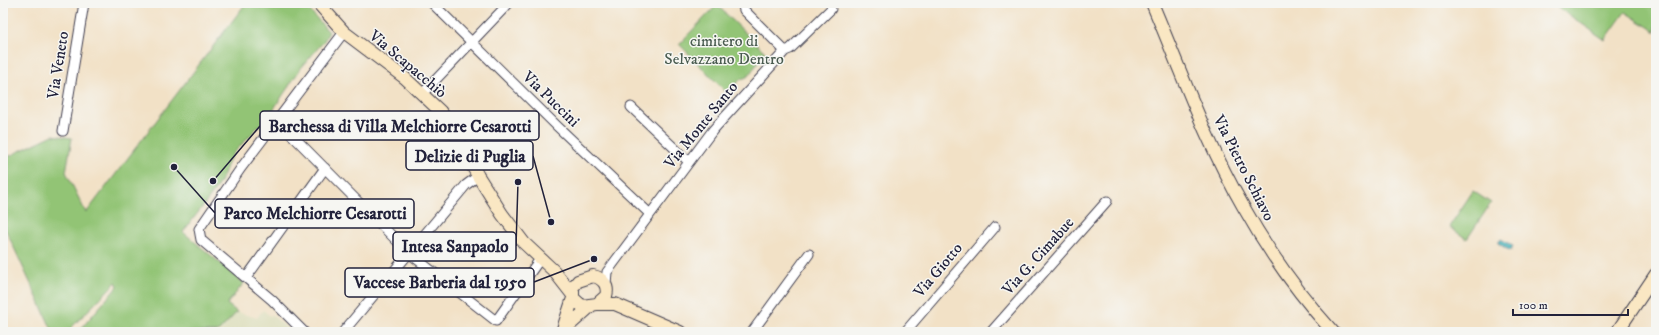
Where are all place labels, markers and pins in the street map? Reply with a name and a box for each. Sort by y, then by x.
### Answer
callout: Barchessa di Villa Melchiorre Cesarotti [260,111,539,140]
callout: Delizie di Puglia [406,141,533,170]
callout: Parco Melchiorre Cesarotti [215,199,414,228]
callout: Intesa Sanpaolo [393,232,516,261]
callout: Vaccese Barberia dal 1950 [345,268,534,297]

